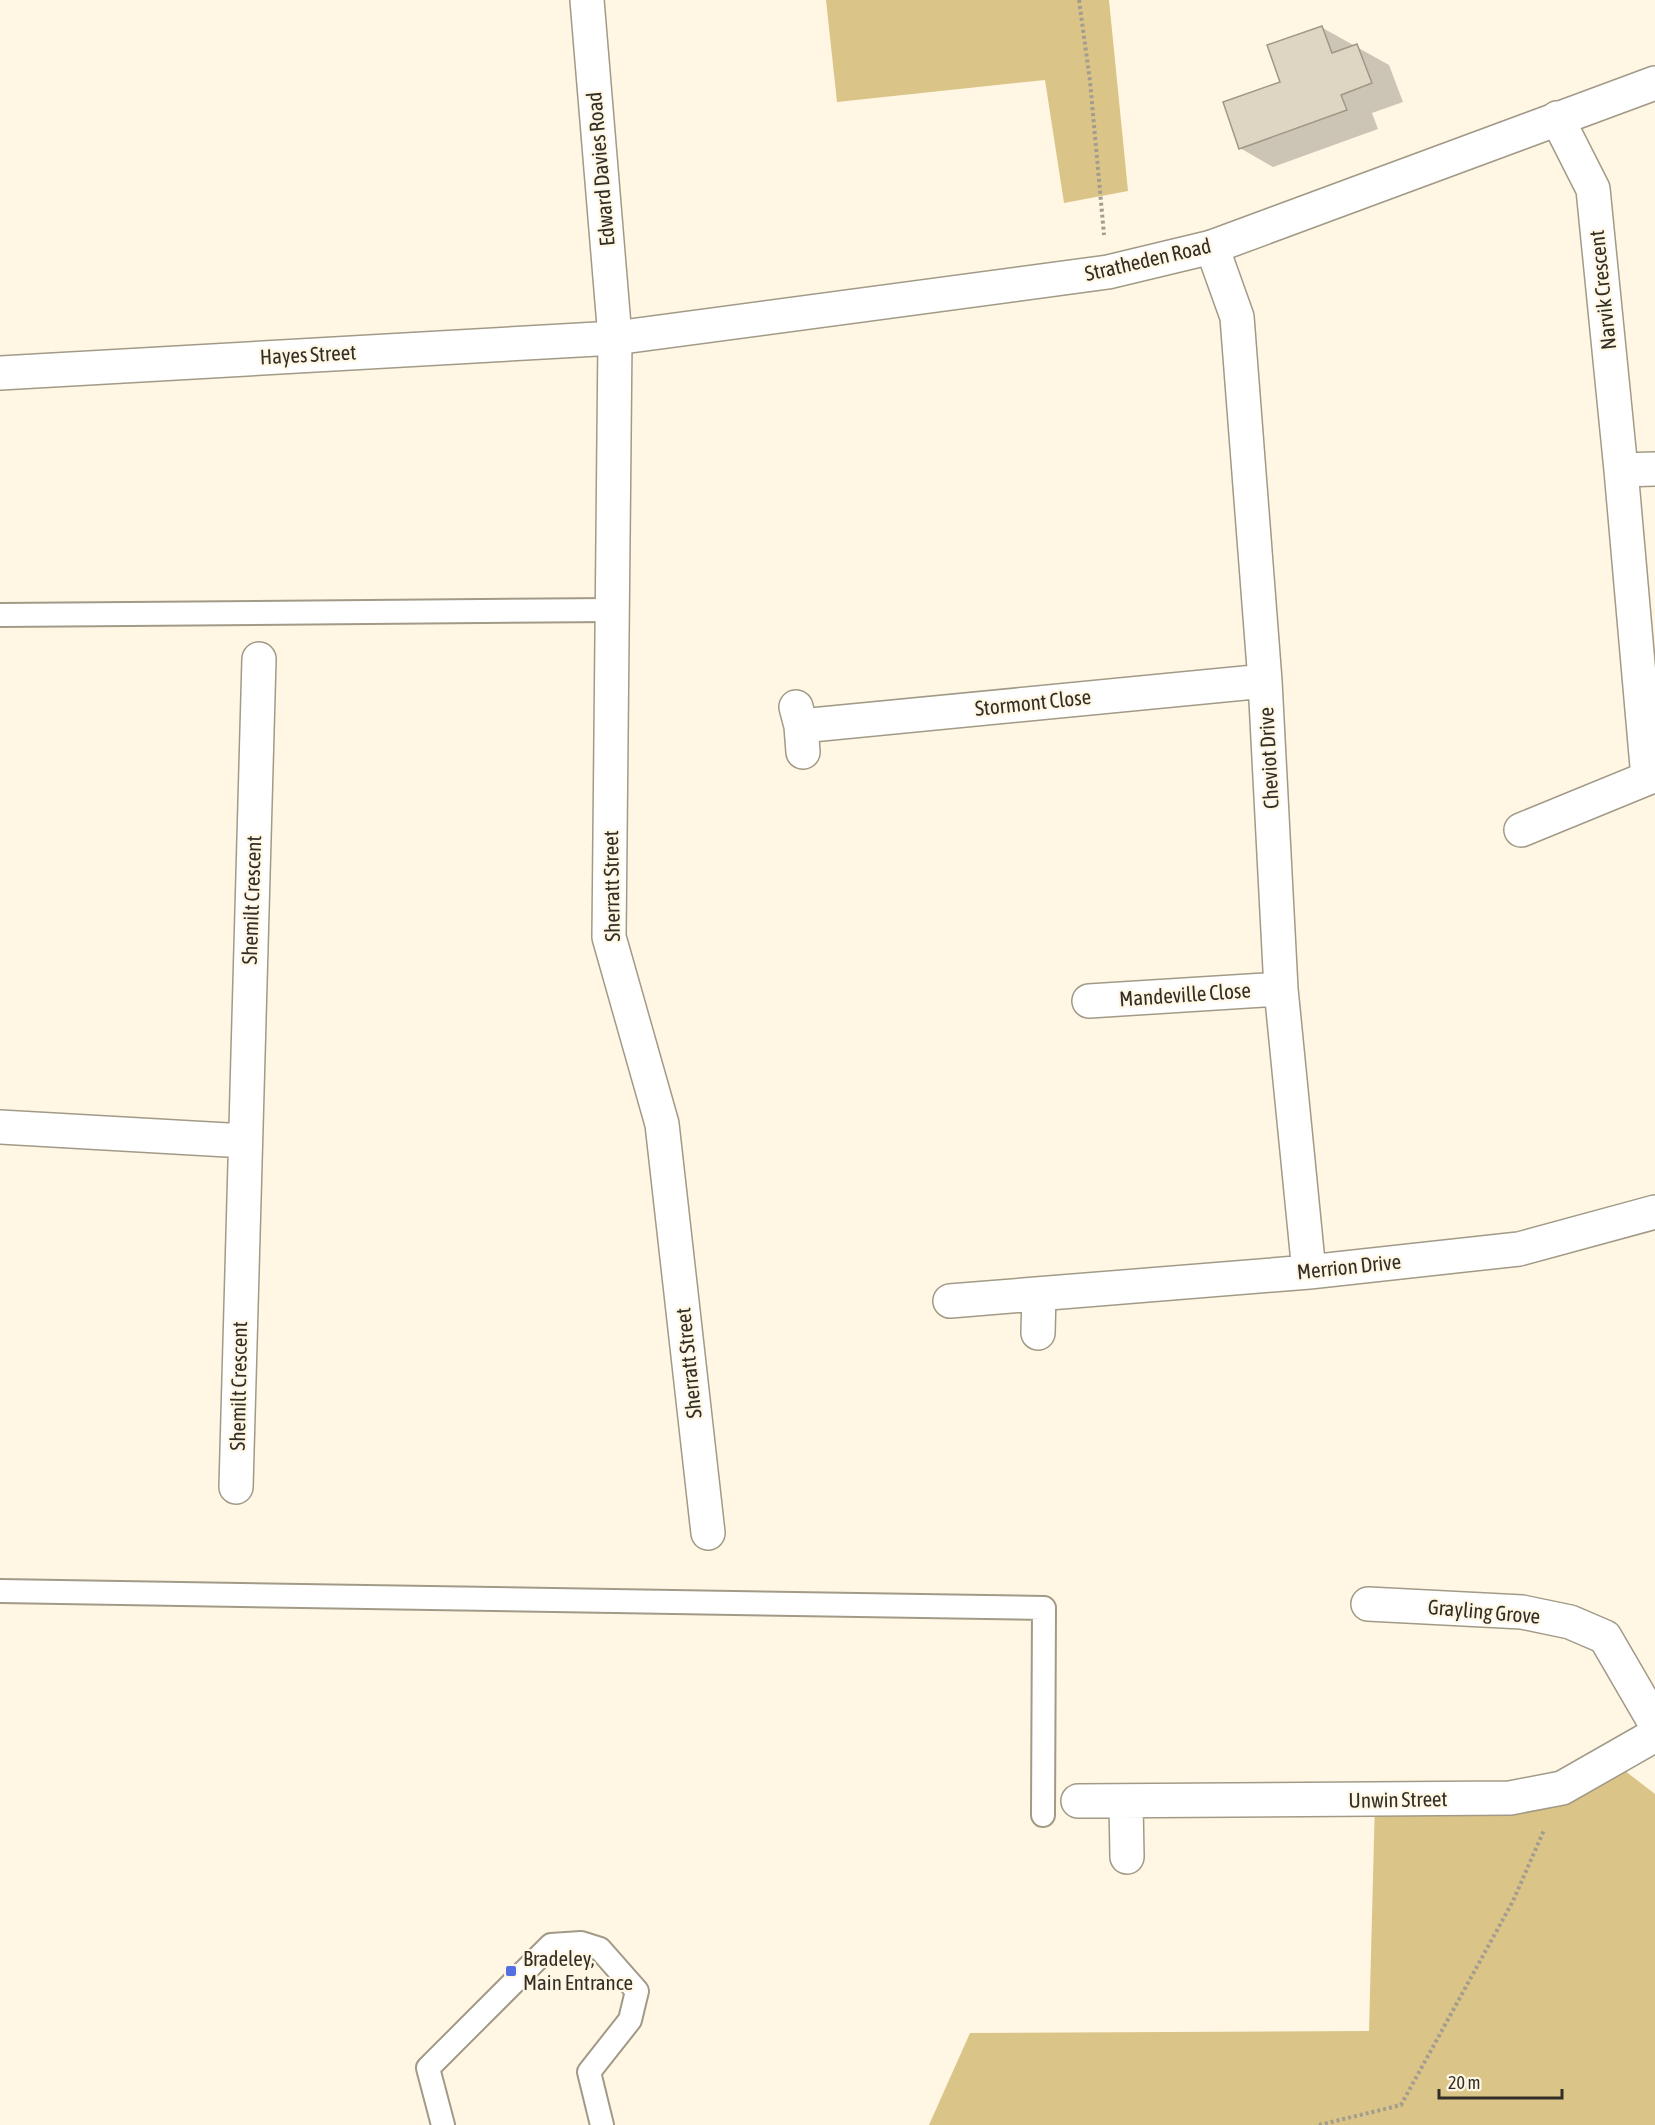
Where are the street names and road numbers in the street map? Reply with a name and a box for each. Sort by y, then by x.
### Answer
street label: Edward Davies Road [581,91,619,247]
street label: Narvik Crescent [1584,229,1620,351]
street label: Stratheden Road [1082,233,1213,285]
street label: Hayes Street [259,339,357,369]
street label: Stormont Close [974,684,1092,720]
street label: Cheviot Drive [1253,706,1283,810]
street label: Sherratt Street [598,830,624,942]
street label: Shemilt Crescent [237,835,265,965]
street label: Mandeville Close [1118,977,1251,1011]
street label: Merrion Drive [1296,1249,1402,1283]
street label: Sherratt Street [670,1306,706,1420]
street label: Shemilt Crescent [225,1321,251,1451]
street label: Grayling Grove [1427,1594,1541,1628]
street label: Unwin Street [1348,1786,1448,1812]

